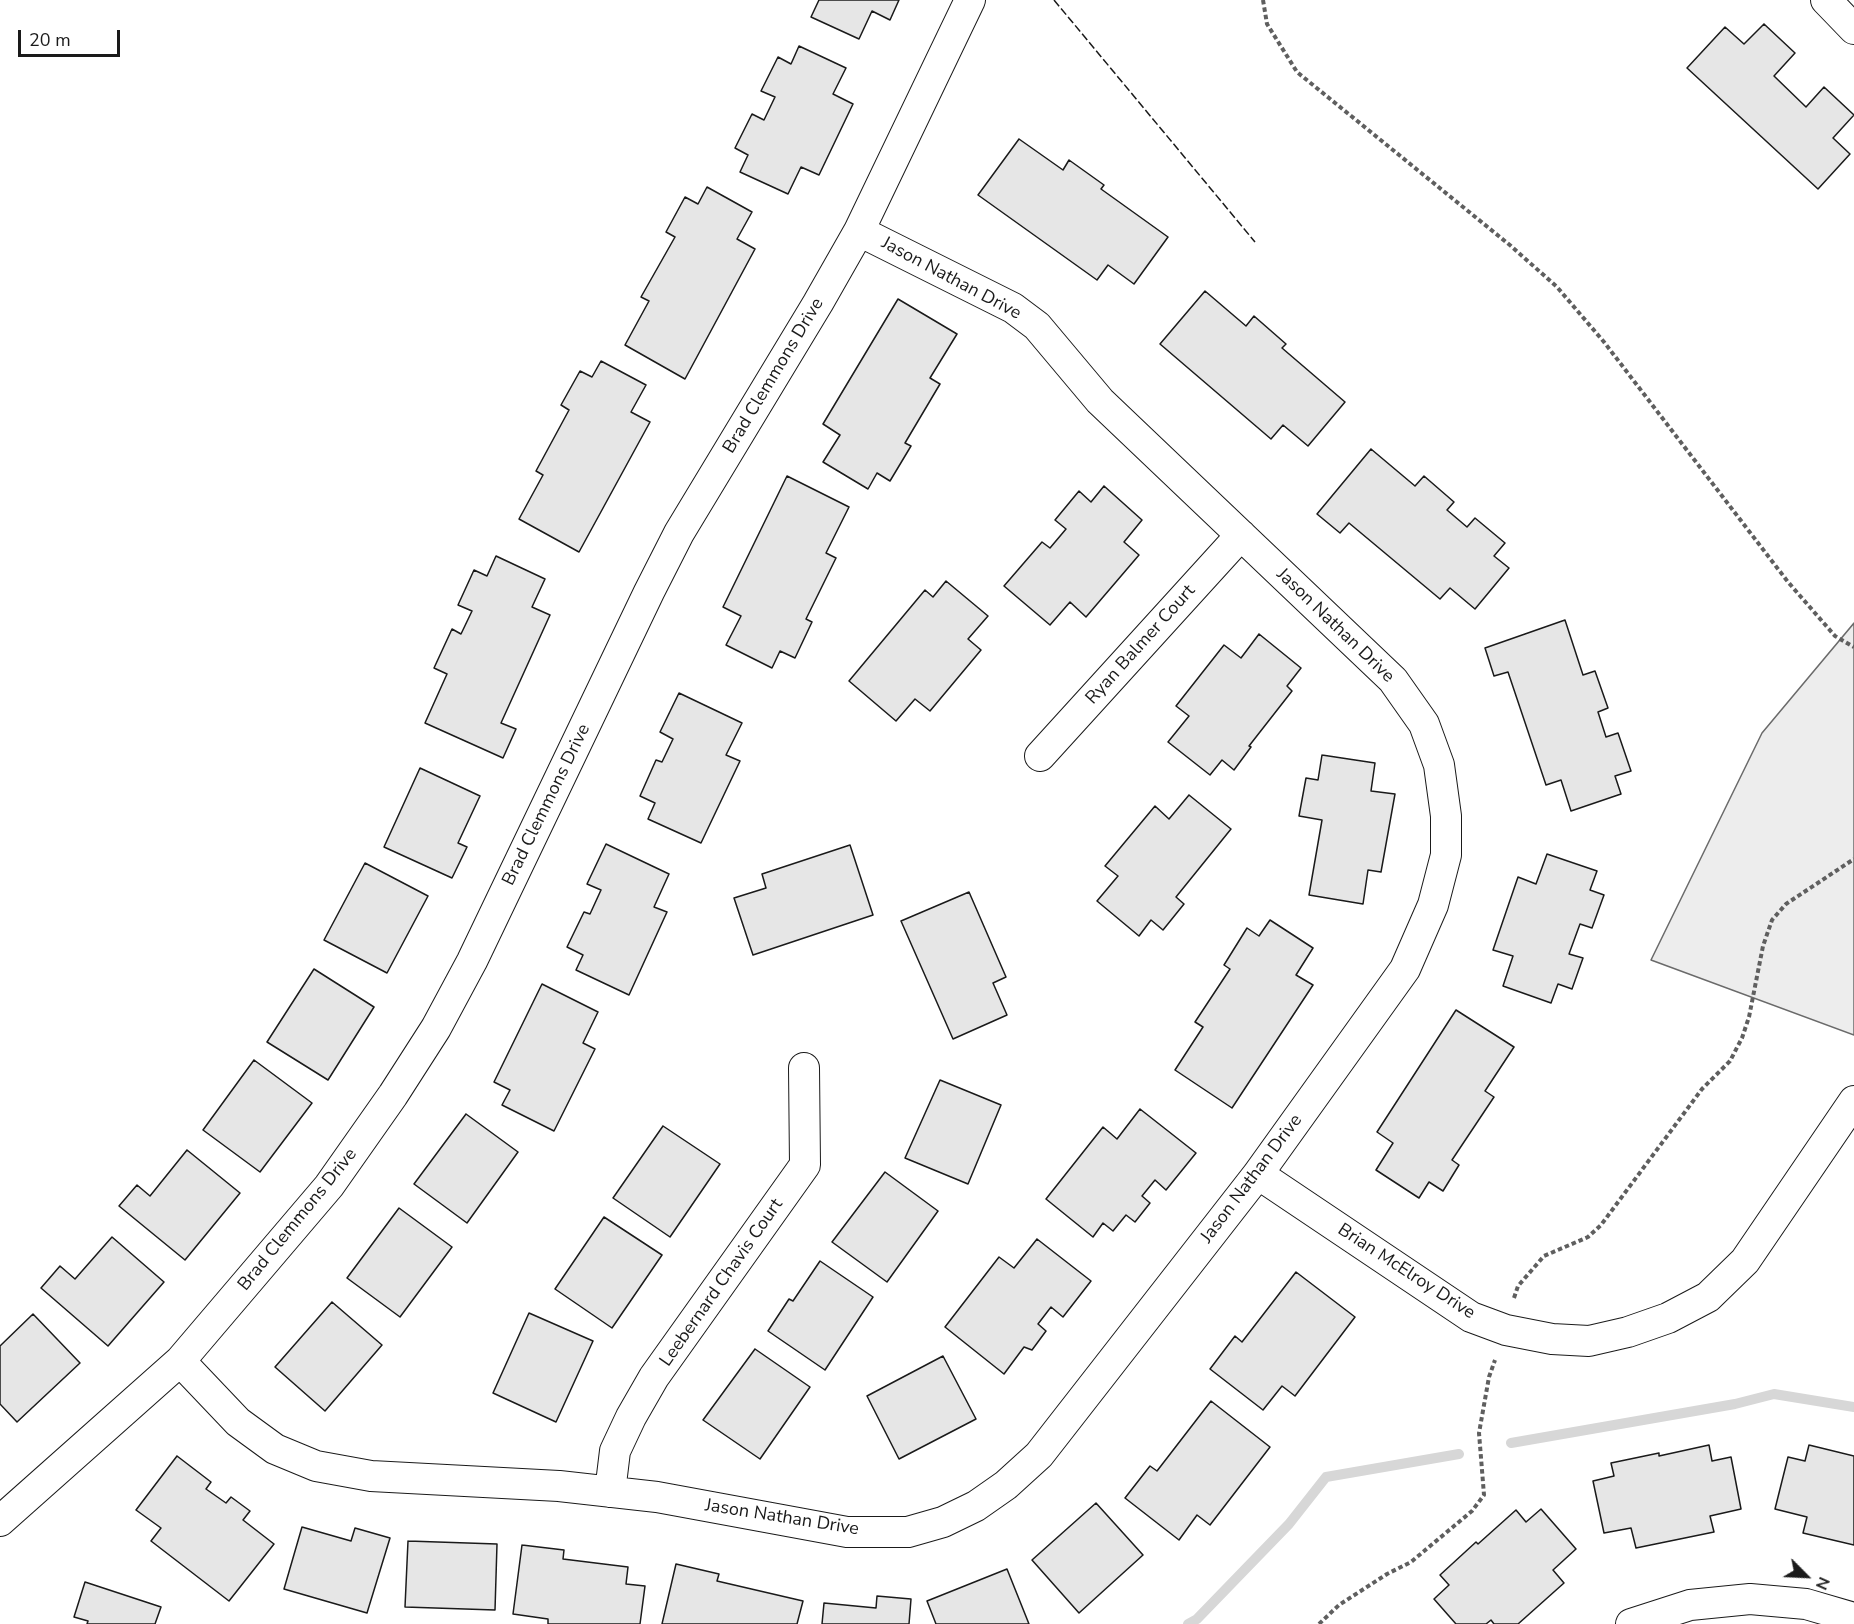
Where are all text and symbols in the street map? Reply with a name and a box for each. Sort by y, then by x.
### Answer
scale bar [21,18,123,56]
text: 20 m [29,28,71,52]
street label: Jason Nathan Drive [877,233,1025,325]
street label: Brad Clemmons Drive [719,295,829,457]
street label: Jason Nathan Drive [1272,564,1398,688]
street label: Ryan Balmer Court [1082,581,1200,709]
street label: Brad Clemmons Drive [498,721,596,889]
street label: Jason Nathan Drive [1197,1110,1307,1248]
street label: Brad Clemmons Drive [234,1144,362,1296]
street label: Leebernard Chavis Court [656,1195,788,1371]
street label: Brian McElroy Drive [1333,1220,1479,1324]
street label: Jason Nathan Drive [704,1495,860,1541]
north arrow [1776,1546,1836,1606]
text: N [1810,1573,1835,1593]

